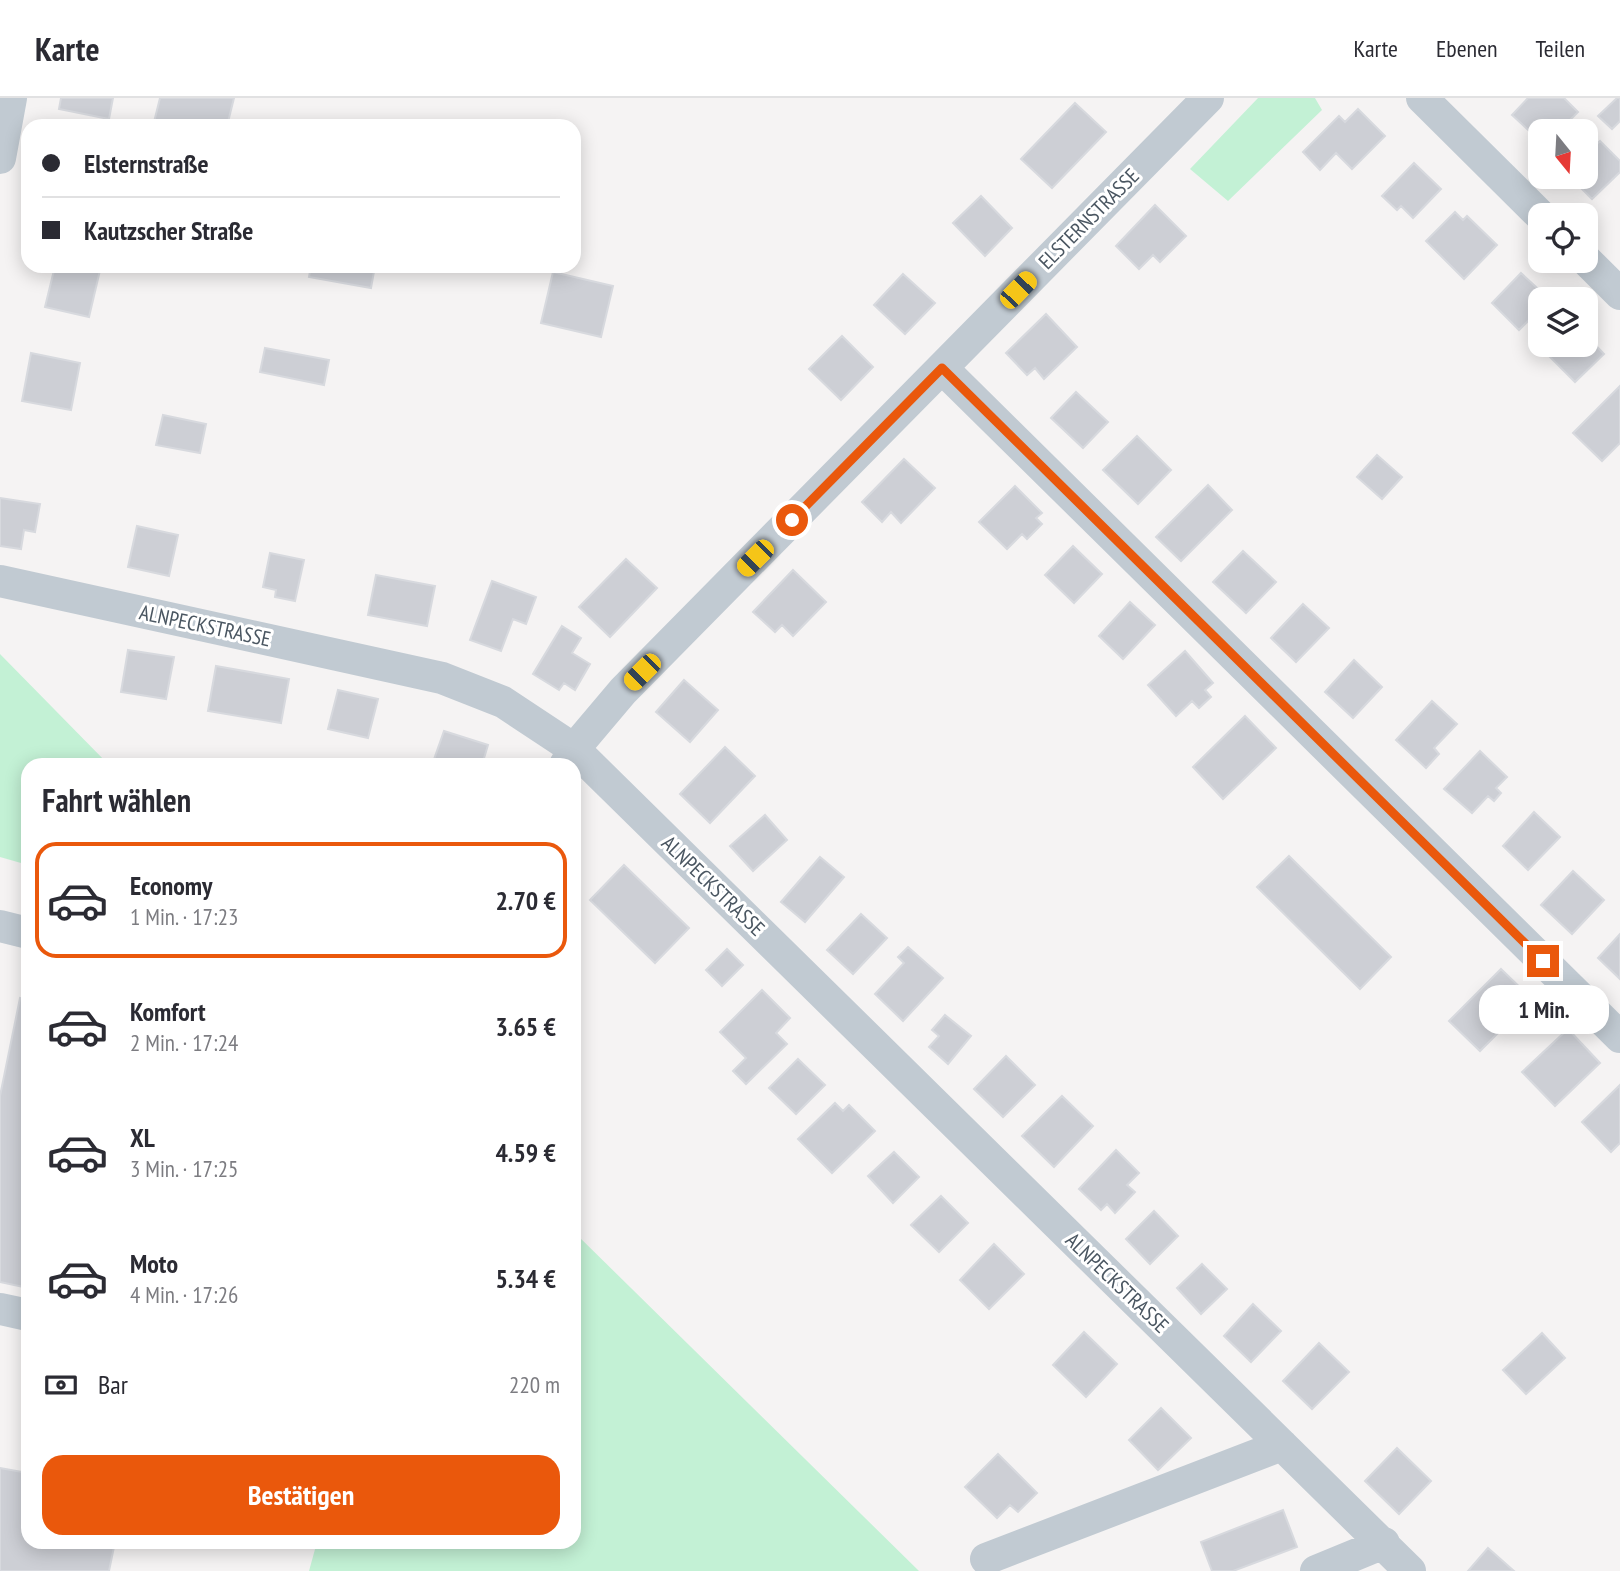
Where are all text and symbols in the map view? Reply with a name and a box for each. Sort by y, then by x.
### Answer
text: Karte [35,27,100,70]
text: Karte [1354,33,1398,64]
text: Ebenen [1436,33,1498,64]
text: Teilen [1536,33,1585,64]
north arrow [1528,119,1598,189]
map controls [1528,119,1598,357]
text: Elsternstraße [84,147,209,180]
street label: ELSTERNSTRASSE [1033,163,1145,275]
button: locate [1528,203,1598,273]
text: Kautzscher Straße [84,214,253,247]
car [996,268,1041,312]
button: layers [1528,287,1598,357]
route start [776,504,808,536]
car [733,536,778,580]
street label: ALNPECKSTRASSE [137,598,273,653]
car [620,650,665,694]
text: Fahrt wählen [42,779,191,821]
street label: ALNPECKSTRASSE [656,830,771,942]
icon: car [46,869,109,932]
text: Economy [130,869,212,902]
text: 2.70 € [495,884,556,917]
text: 1 Min. · 17:23 [130,902,238,931]
route end [1527,945,1559,977]
callout: 1 Min. [1478,986,1608,1034]
icon: car [46,995,109,1058]
text: Komfort [130,995,206,1028]
text: 1 Min. [1518,995,1570,1024]
text: 3.65 € [495,1010,556,1043]
text: 2 Min. · 17:24 [130,1028,238,1057]
icon: car [46,1121,109,1184]
text: XL [130,1121,155,1154]
text: 4.59 € [495,1136,556,1169]
text: 3 Min. · 17:25 [130,1154,238,1183]
street label: ALNPECKSTRASSE [1060,1227,1175,1339]
icon: car [46,1247,109,1310]
text: Moto [130,1247,178,1280]
text: 5.34 € [495,1262,556,1295]
text: 4 Min. · 17:26 [130,1280,238,1309]
icon: cash [42,1366,80,1404]
text: Bar [98,1368,128,1401]
text: 220 m [509,1370,560,1399]
button: Bestätigen [42,1455,560,1535]

